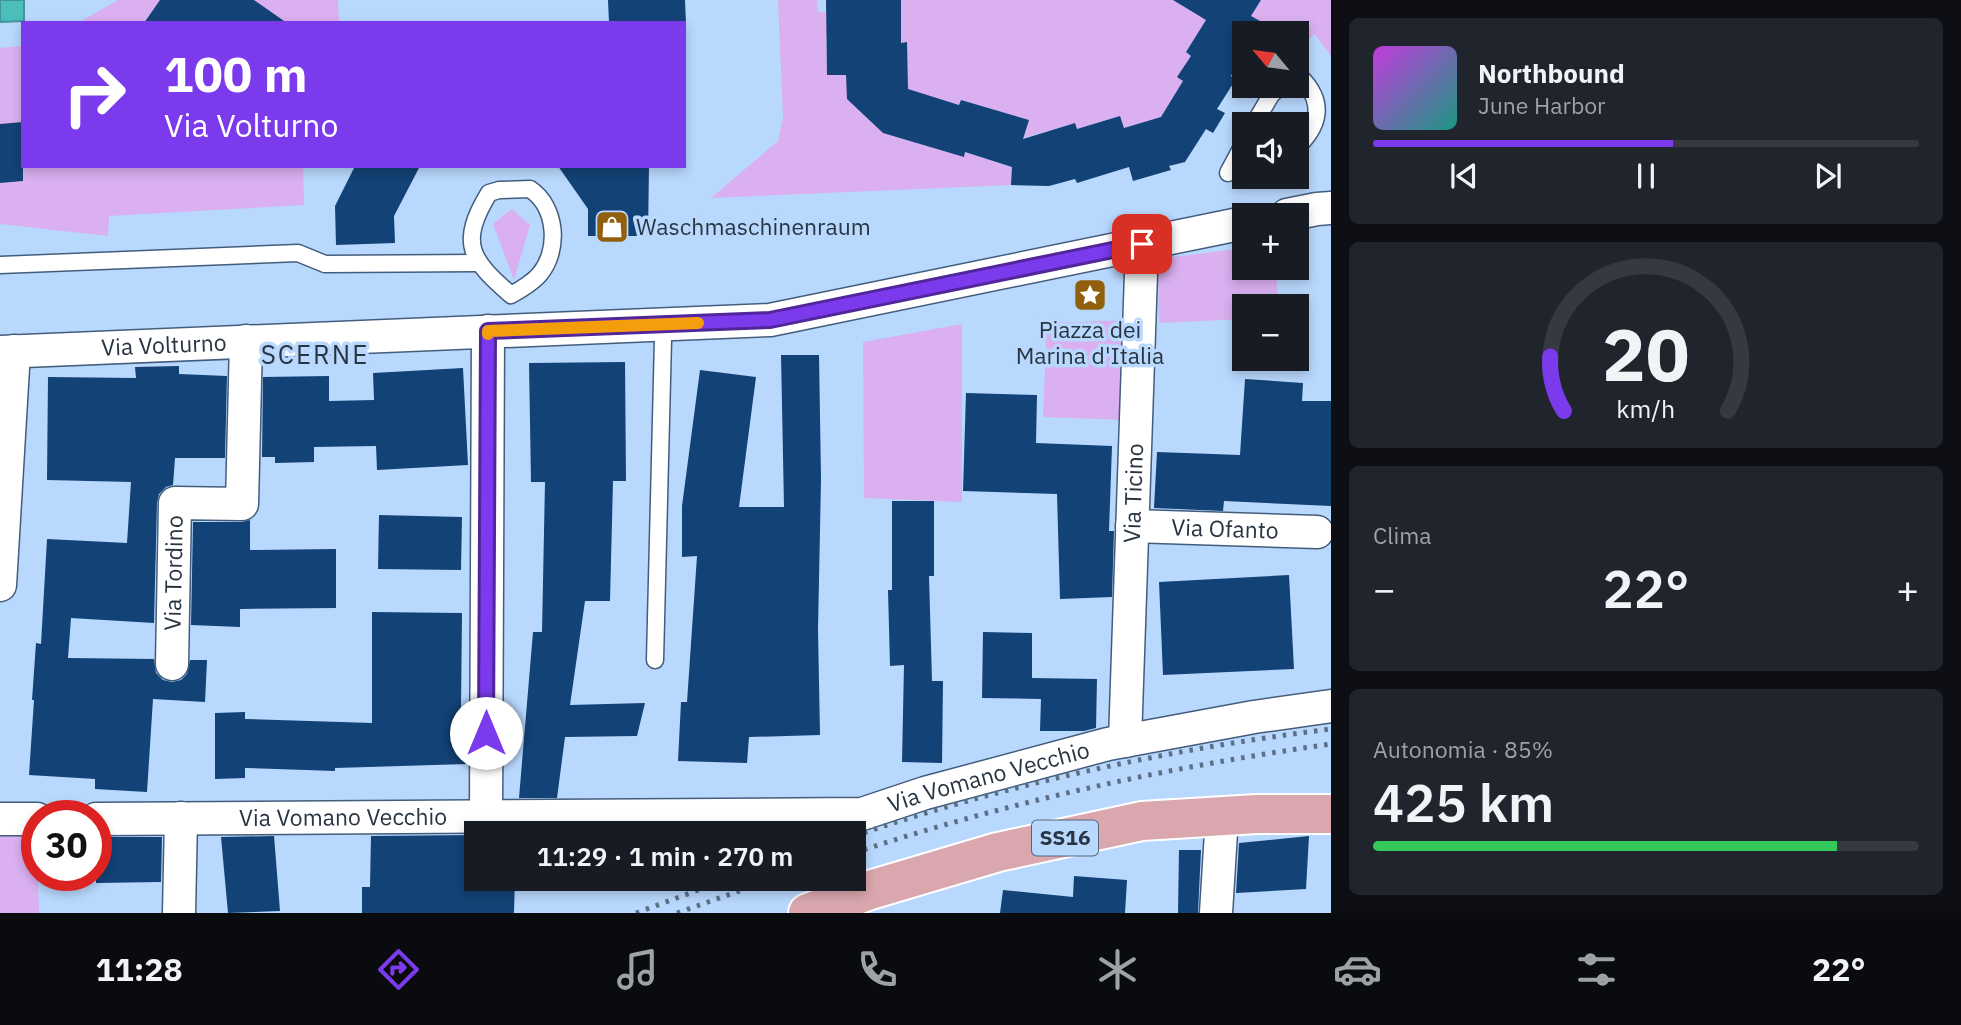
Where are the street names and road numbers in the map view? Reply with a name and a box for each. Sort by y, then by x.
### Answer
street label: Via Volturno [101,327,227,362]
street label: Via Ticino [1116,443,1149,543]
street label: Via Ofanto [1171,511,1279,545]
street label: Via Tordino [157,515,189,631]
street label: Via Vomano Vecchio [883,734,1093,818]
street label: Via Vomano Vecchio [239,801,447,832]
road number: SS16 [1032,820,1098,856]

